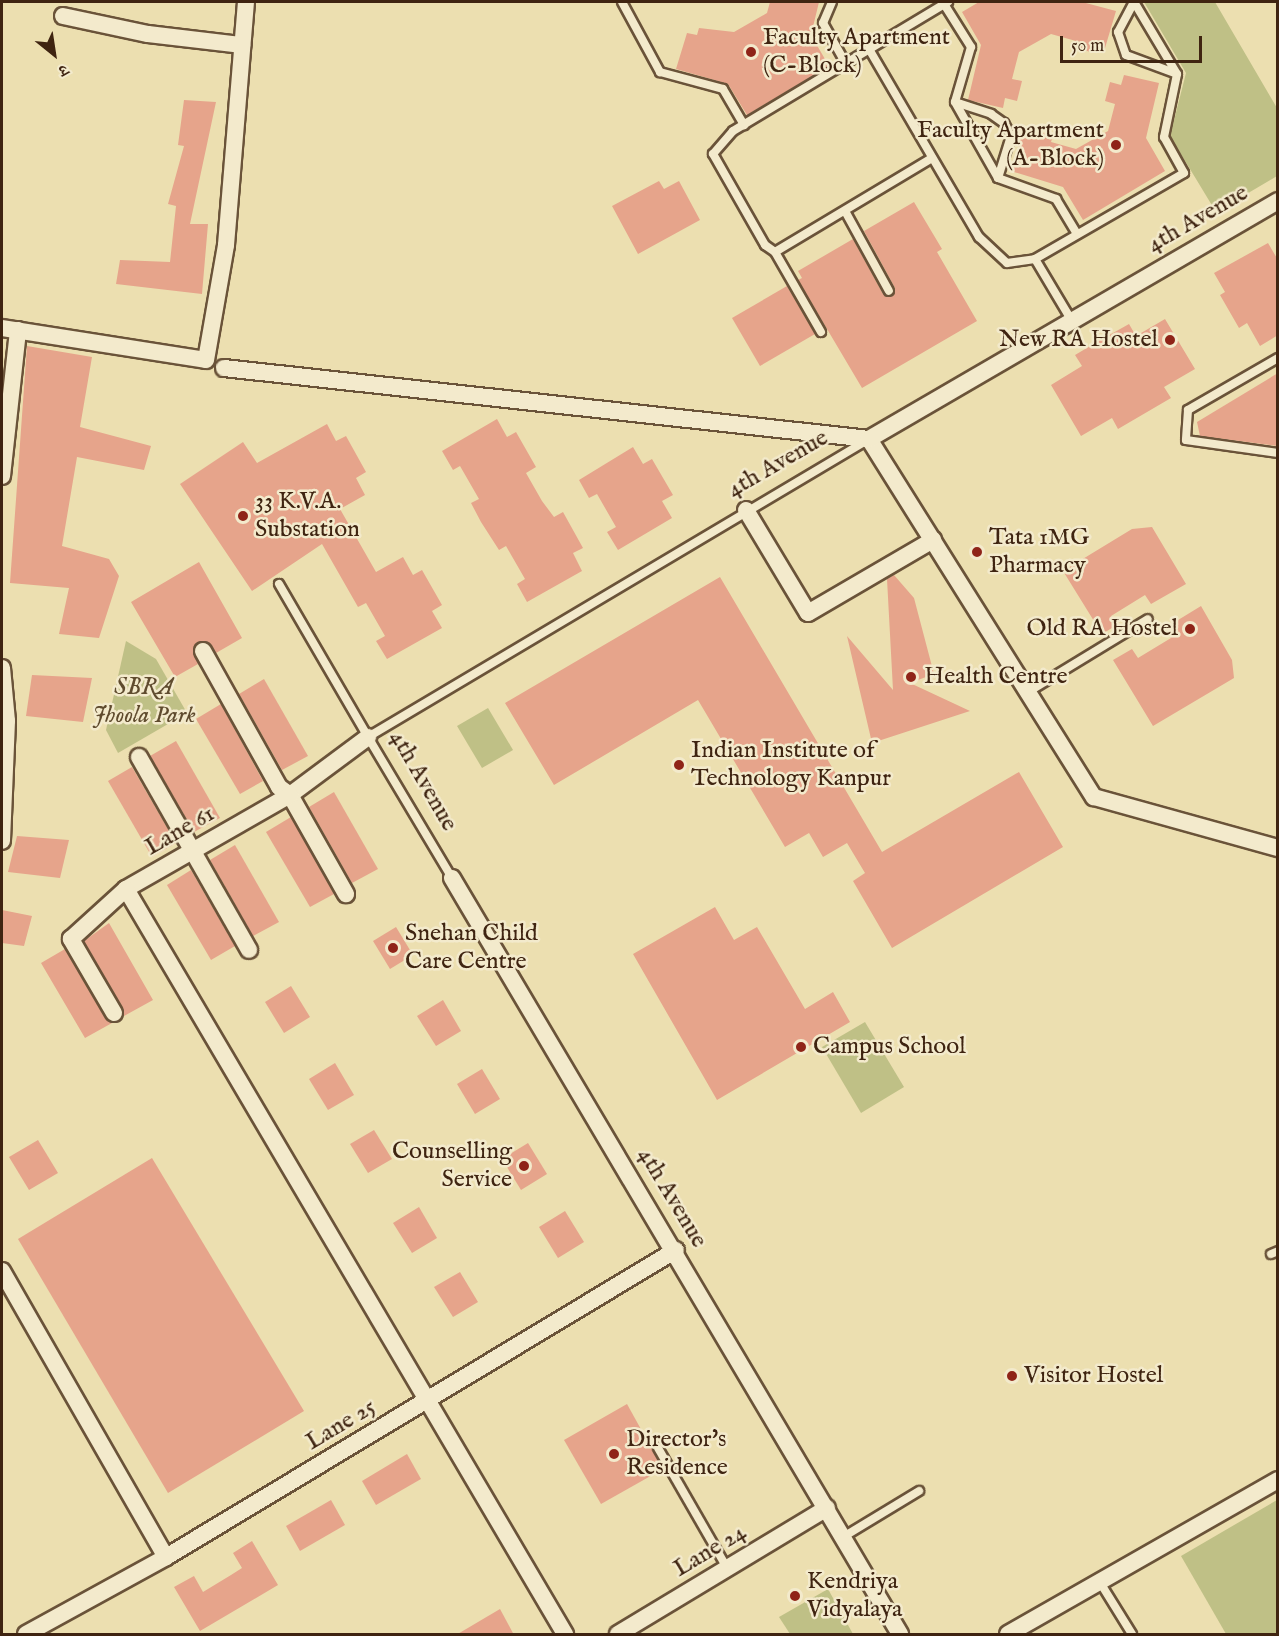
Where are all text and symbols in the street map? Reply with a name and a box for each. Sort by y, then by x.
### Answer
north arrow [24,24,84,84]
place label: Faculty Apartment (C-Block) [763,24,950,80]
scale bar [1063,24,1206,62]
text: 50 m [1071,35,1104,58]
marker: Faculty Apartment (C-Block) [744,45,758,59]
text: उ [54,59,72,80]
place label: Faculty Apartment (A-Block) [917,117,1104,173]
marker: Faculty Apartment (A-Block) [1109,138,1123,152]
street label: 4th Avenue [1143,179,1253,259]
place label: New RA Hostel [999,326,1158,354]
marker: New RA Hostel [1163,333,1177,347]
street label: 4th Avenue [723,424,833,504]
place label: 33 K.V.A. Substation [255,488,360,544]
marker: 33 K.V.A. Substation [236,509,250,523]
place label: Tata 1MG Pharmacy [989,524,1089,580]
marker: Tata 1MG Pharmacy [970,545,984,559]
place label: Old RA Hostel [1027,615,1178,643]
marker: Old RA Hostel [1183,622,1197,636]
place label: Health Centre [924,663,1067,691]
marker: Health Centre [902,668,920,686]
park label: SBRA Jhoola Park [92,674,196,730]
street label: 4th Avenue [383,726,463,836]
place label: Indian Institute of Technology Kanpur [691,737,891,793]
marker: Indian Institute of Technology Kanpur [672,758,686,772]
street label: Lane 61 [140,800,220,862]
place label: Snehan Child Care Centre [405,920,538,976]
marker: Snehan Child Care Centre [386,941,400,955]
place label: Campus School [813,1033,966,1061]
marker: Campus School [794,1040,808,1054]
place label: Counselling Service [392,1138,512,1194]
street label: 4th Avenue [631,1143,713,1253]
marker: Counselling Service [517,1159,531,1173]
place label: Visitor Hostel [1024,1362,1163,1390]
marker: Visitor Hostel [1005,1369,1019,1383]
street label: Lane 25 [301,1393,381,1457]
place label: Director's Residence [626,1426,728,1482]
marker: Director's Residence [607,1447,621,1461]
street label: Lane 24 [669,1518,751,1584]
place label: Kendriya Vidyalaya [807,1568,902,1624]
marker: Kendriya Vidyalaya [788,1589,802,1603]

